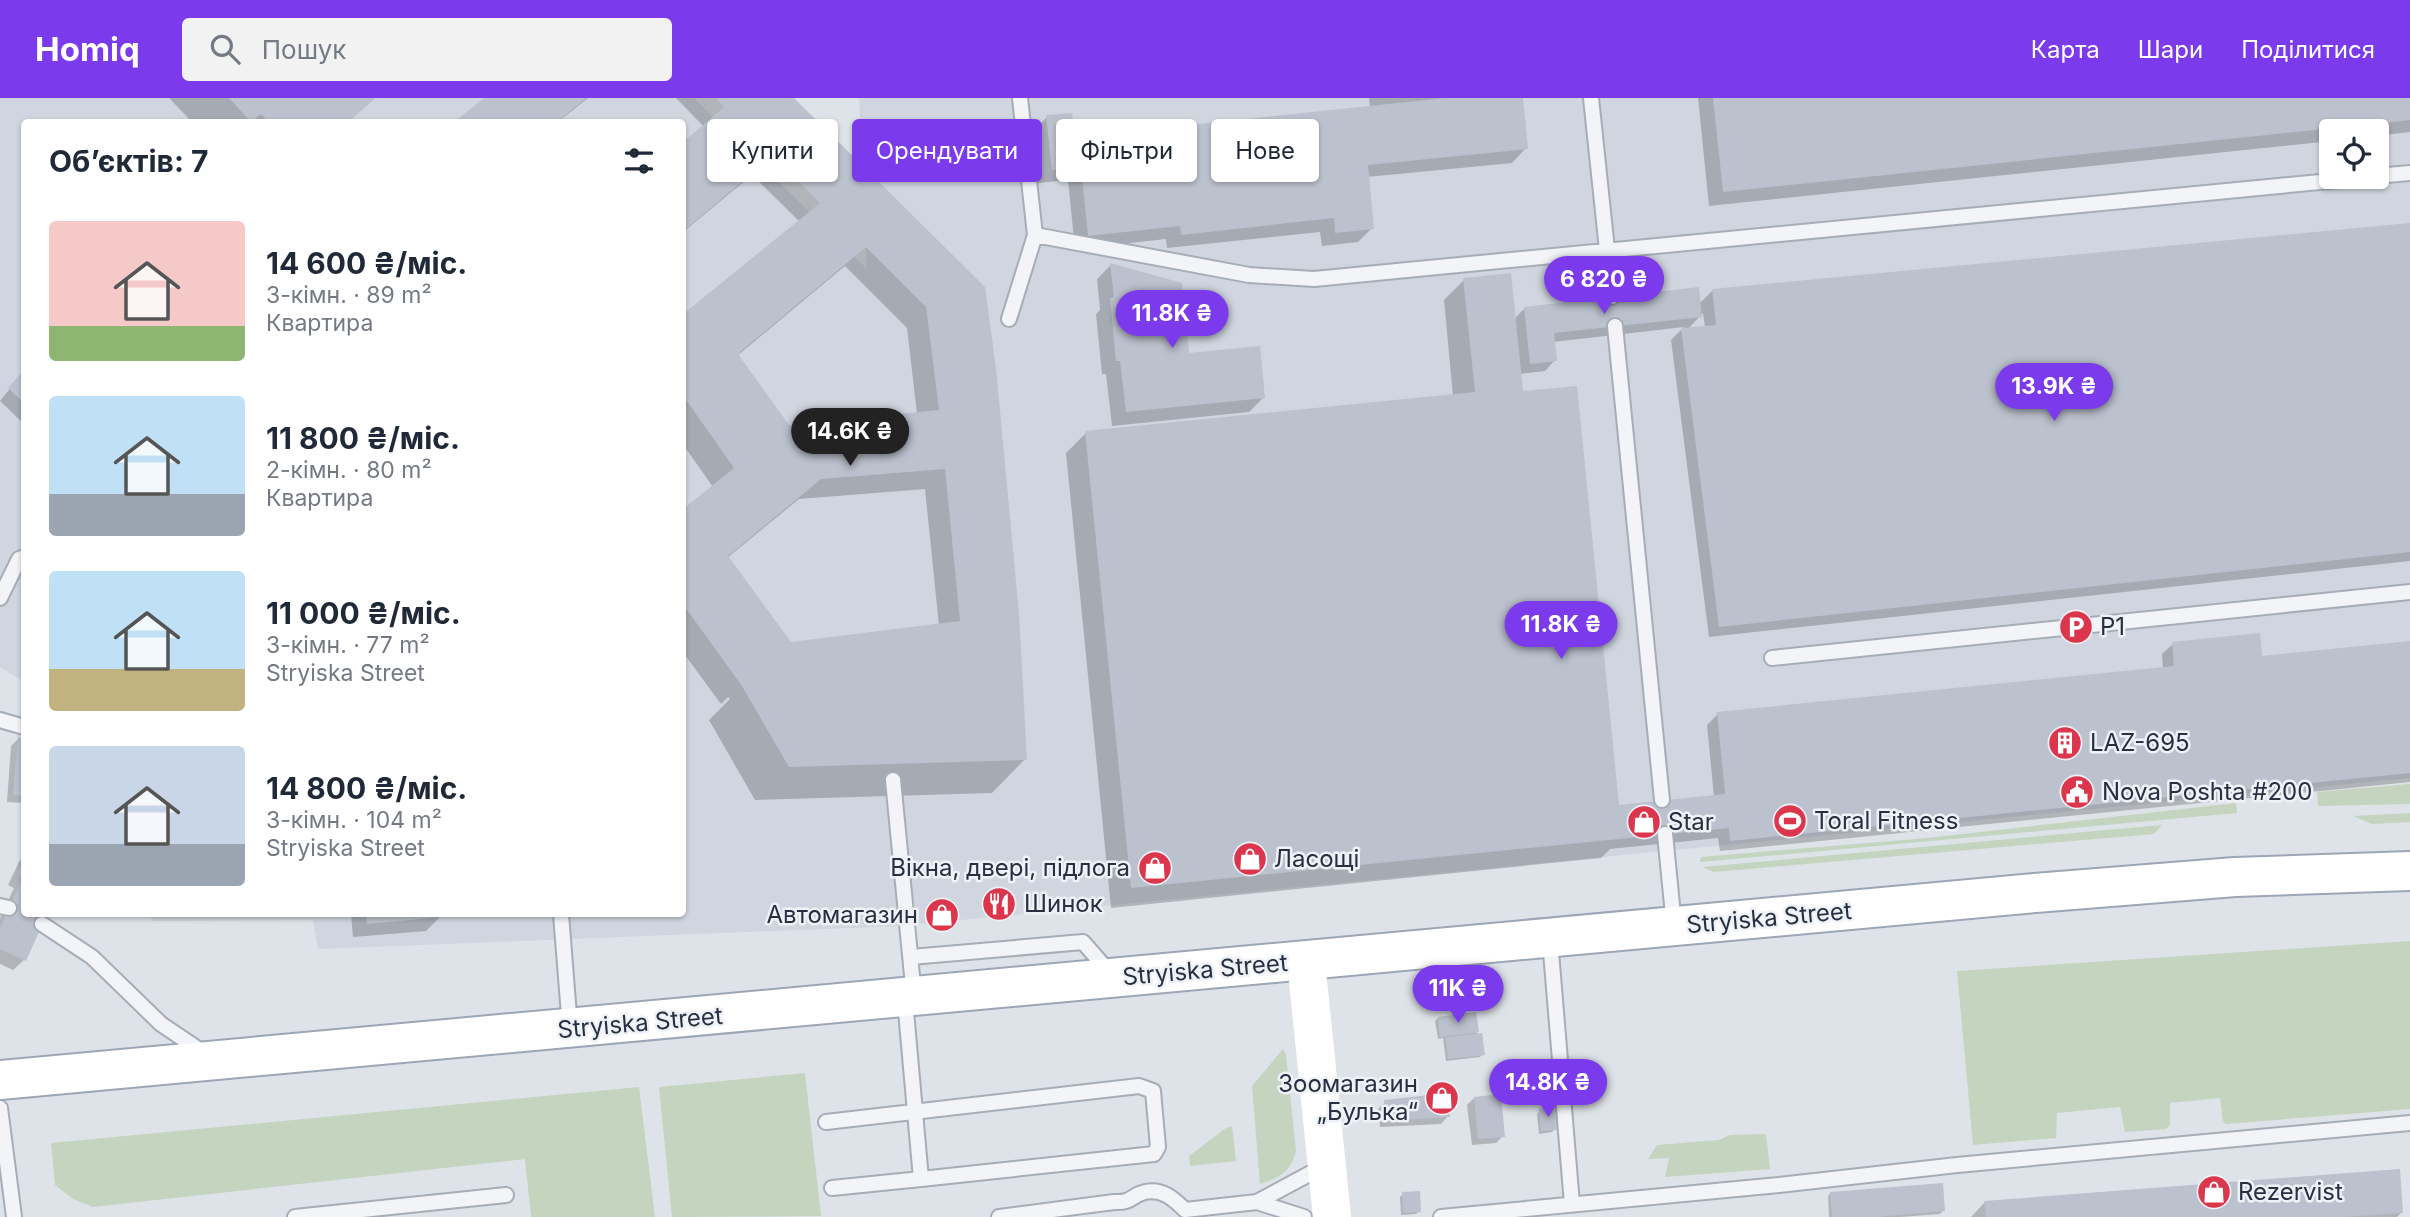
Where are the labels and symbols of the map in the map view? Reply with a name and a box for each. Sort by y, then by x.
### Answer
pin: 6 820 ₴ [1539,256,1669,316]
pin: 11.8K ₴ [1107,290,1237,350]
pin: 13.9K ₴ [1989,364,2119,423]
pin: 14.6K ₴ [785,408,915,468]
pin: 11.8K ₴ [1496,602,1626,661]
parking icon: P1 [2057,608,2095,646]
place label: P1 [2100,612,2125,641]
building icon: LAZ-695 [2046,724,2084,762]
place label: LAZ-695 [2090,728,2190,757]
public building icon: Nova Poshta #200 [2058,773,2096,811]
place label: Nova Poshta #200 [2102,777,2312,806]
sports icon: Toral Fitness [1771,802,1809,840]
shop icon: Star [1625,803,1663,841]
place label: Toral Fitness [1814,806,1958,835]
place label: Star [1668,807,1714,836]
shop icon: Ласощі [1231,840,1269,878]
place label: Ласощі [1274,844,1359,873]
shop icon: Вікна, двері, підлога [1136,849,1174,887]
place label: Вікна, двері, підлога [890,853,1130,882]
restaurant icon: Шинок [980,885,1018,923]
place label: Шинок [1024,889,1103,918]
shop icon: Автомагазин [923,896,961,934]
street label: Stryiska Street [1685,896,1853,939]
place label: Автомагазин [767,900,918,929]
street label: Stryiska Street [1121,948,1289,991]
pin: 11K ₴ [1409,965,1507,1025]
street label: Stryiska Street [556,1001,724,1044]
pin: 14.8K ₴ [1483,1060,1613,1119]
place label: Зоомагазин „Булька“ [1278,1069,1418,1126]
shop icon: Зоомагазин „Булька“ [1423,1079,1461,1117]
shop icon: Rezervist [2195,1173,2233,1211]
place label: Rezervist [2238,1177,2343,1206]

